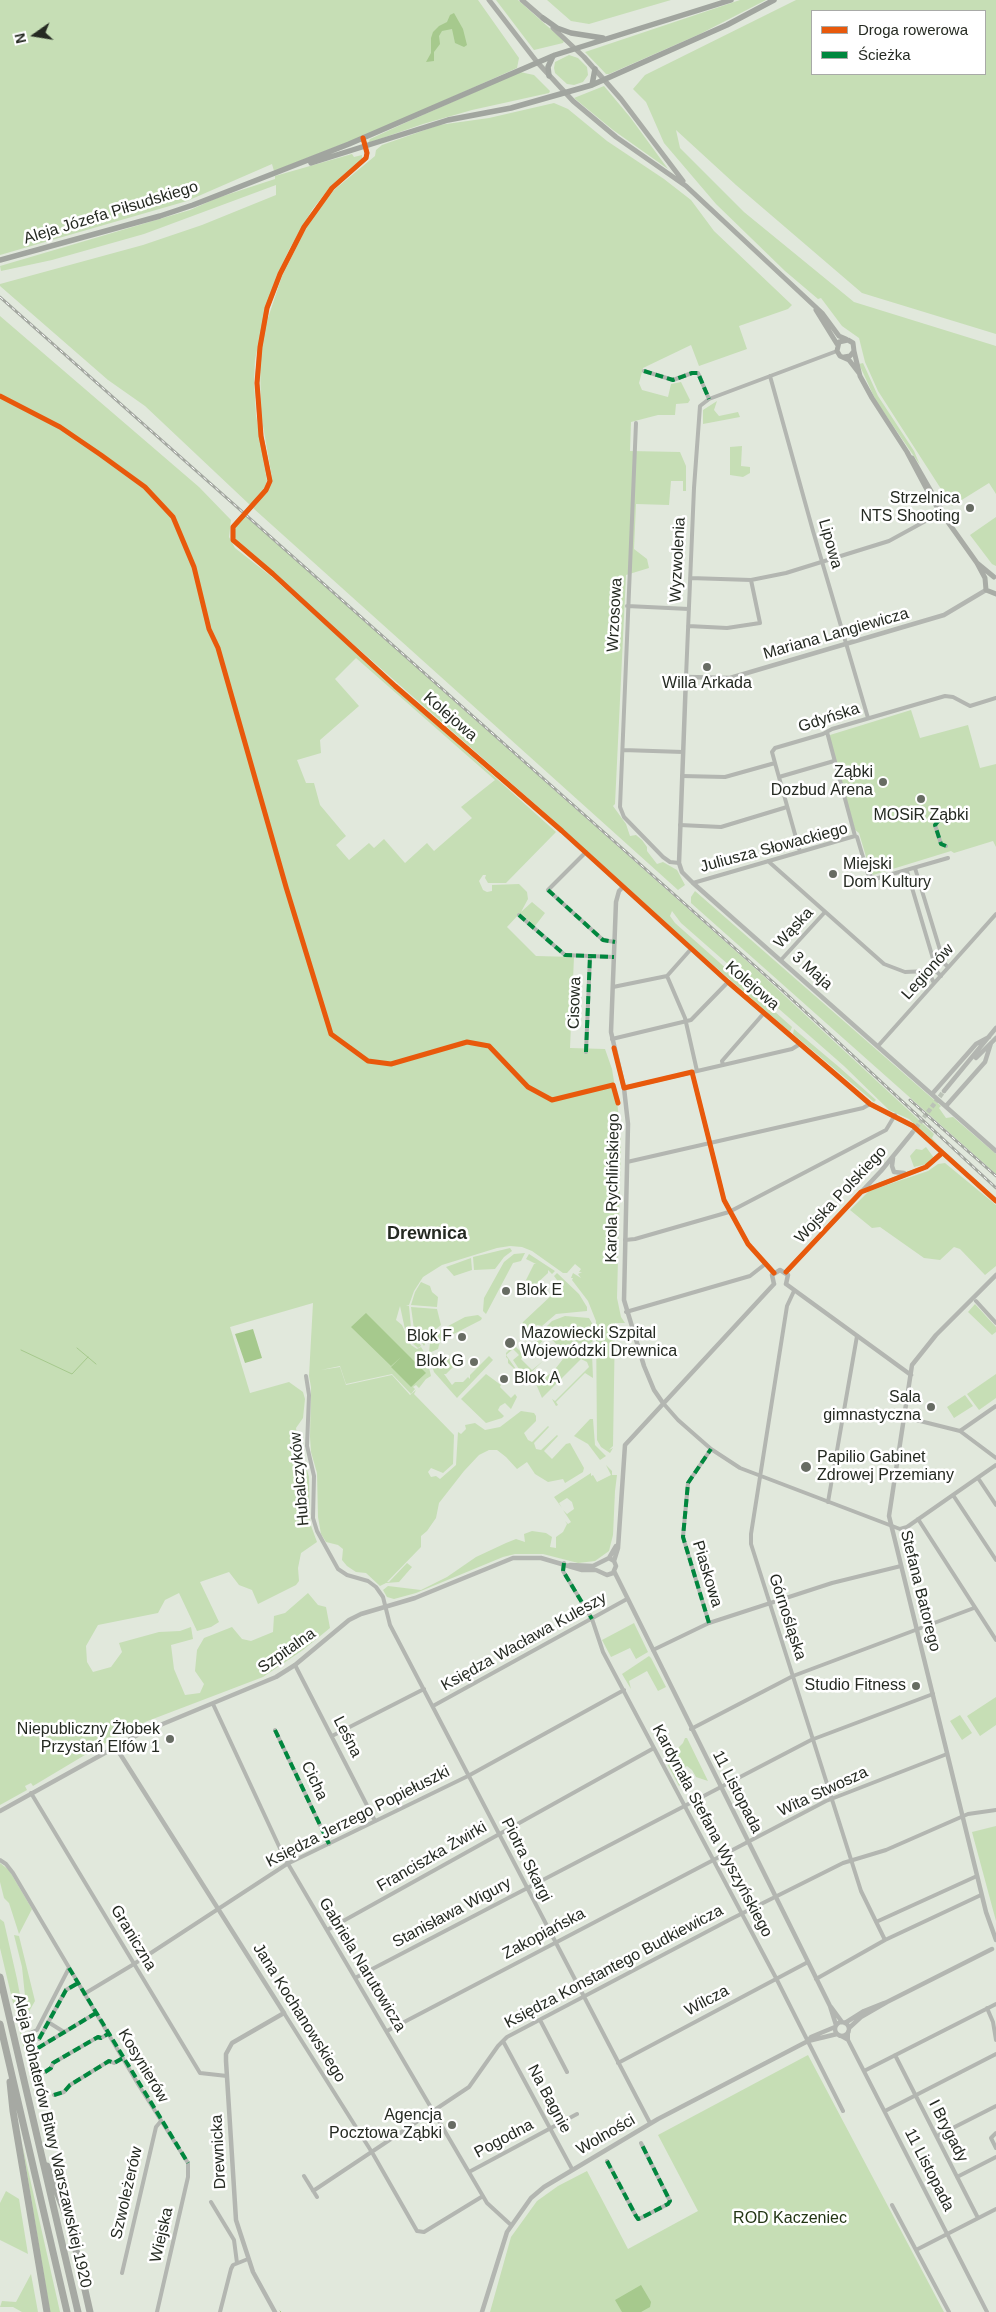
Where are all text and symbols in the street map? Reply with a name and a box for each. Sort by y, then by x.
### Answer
north arrow [10,10,60,60]
legend [811,10,986,75]
text: Droga rowerowa [858,21,968,38]
text: N [11,32,29,45]
text: Ścieżka [858,46,911,63]
street label: Aleja Józefa Piłsudskiego [21,177,201,249]
place label: Strzelnica NTS Shooting [860,489,960,527]
marker: Strzelnica NTS Shooting [964,502,976,514]
street label: Wyzwolenia [666,517,690,603]
street label: Lipowa [814,517,846,571]
street label: Wrzosowa [603,577,627,653]
street label: Mariana Langiewicza [761,604,911,664]
marker: Willa Arkada [701,661,713,673]
place label: Willa Arkada [662,674,752,694]
street label: Kolejowa [419,688,481,746]
street label: Gdyńska [796,699,862,737]
place label: Ząbki Dozbud Arena [771,763,873,801]
marker: Ząbki Dozbud Arena [877,776,889,788]
marker: MOSiR Ząbki [915,793,927,805]
place label: MOSiR Ząbki [873,806,969,826]
street label: Juliusza Słowackiego [698,819,850,877]
place label: Miejski Dom Kultury [843,855,931,893]
marker: Miejski Dom Kultury [827,868,839,880]
street label: Wąska [770,904,818,952]
street label: Legionów [898,940,958,1004]
street label: 3 Maja [788,948,836,994]
street label: Kolejowa [721,957,783,1015]
street label: Cisowa [564,976,586,1030]
street label: Karola Rychlińskiego [602,1113,624,1263]
street label: Wojska Polskiego [791,1142,891,1248]
district label: Drewnica [387,1223,467,1245]
place label: Blok E [516,1281,562,1301]
marker: Blok E [500,1285,512,1297]
place label: Mazowiecki Szpital Wojewódzki Drewnica [521,1324,677,1362]
place label: Blok F [407,1327,452,1347]
marker: Blok F [456,1331,468,1343]
marker: Mazowiecki Szpital Wojewódzki Drewnica [503,1336,517,1350]
place label: Blok G [416,1352,464,1372]
marker: Blok G [468,1356,480,1368]
place label: Blok A [514,1369,560,1389]
marker: Blok A [498,1373,510,1385]
place label: Sala gimnastyczna [823,1388,921,1426]
marker: Sala gimnastyczna [925,1401,937,1413]
street label: Hubalczyków [286,1431,314,1527]
place label: Papilio Gabinet Zdrowej Przemiany [817,1448,954,1486]
marker: Papilio Gabinet Zdrowej Przemiany [799,1460,813,1474]
street label: Stefana Batorego [896,1528,944,1654]
street label: Piaskowa [688,1538,726,1610]
street label: Górnośląska [764,1571,810,1663]
street label: Księdza Wacława Kuleszy [438,1588,610,1696]
street label: Szpitalna [255,1624,319,1678]
place label: Studio Fitness [805,1676,906,1696]
marker: Studio Fitness [910,1680,922,1692]
street label: Leśna [329,1713,365,1761]
place label: Niepubliczny Żłobek Przystań Elfów 1 [17,1720,160,1758]
street label: Kardynała Stefana Wyszyńskiego [648,1721,776,1941]
marker: Niepubliczny Żłobek Przystań Elfów 1 [164,1733,176,1745]
street label: 11 Listopada [708,1747,766,1837]
street label: Cicha [297,1758,331,1804]
street label: Księdza Jerzego Popiełuszki [263,1762,453,1872]
street label: Wita Stwosza [775,1763,871,1821]
street label: Piotra Skargi [497,1815,555,1905]
street label: Franciszka Żwirki [374,1818,490,1896]
street label: Stanisława Wigury [389,1874,515,1952]
street label: Gabriela Narutowicza [314,1895,410,2035]
street label: Księdza Konstantego Budkiewicza [502,1901,726,2033]
street label: Graniczna [106,1902,160,1974]
street label: Zakopiańska [499,1904,589,1964]
street label: Jana Kochanowskiego [248,1940,350,2086]
street label: Wilcza [682,1981,732,2021]
street label: Aleja Bohaterów Bitwy Warszawskiej 1920 [9,1992,95,2290]
street label: Kosynierów [113,2026,173,2106]
street label: Na Bagnie [523,2062,575,2136]
street label: I Brygady [924,2097,972,2165]
place label: Agencja Pocztowa Ząbki [329,2106,442,2144]
street label: Wolności [573,2111,639,2159]
street label: Drewnicka [207,2114,231,2190]
street label: Pogodna [471,2115,537,2163]
marker: Agencja Pocztowa Ząbki [446,2119,458,2131]
street label: 11 Listopada [900,2125,958,2215]
street label: Szwoleżerów [107,2145,147,2241]
street label: Wiejska [146,2206,178,2264]
park label: ROD Kaczeniec [733,2209,847,2229]

